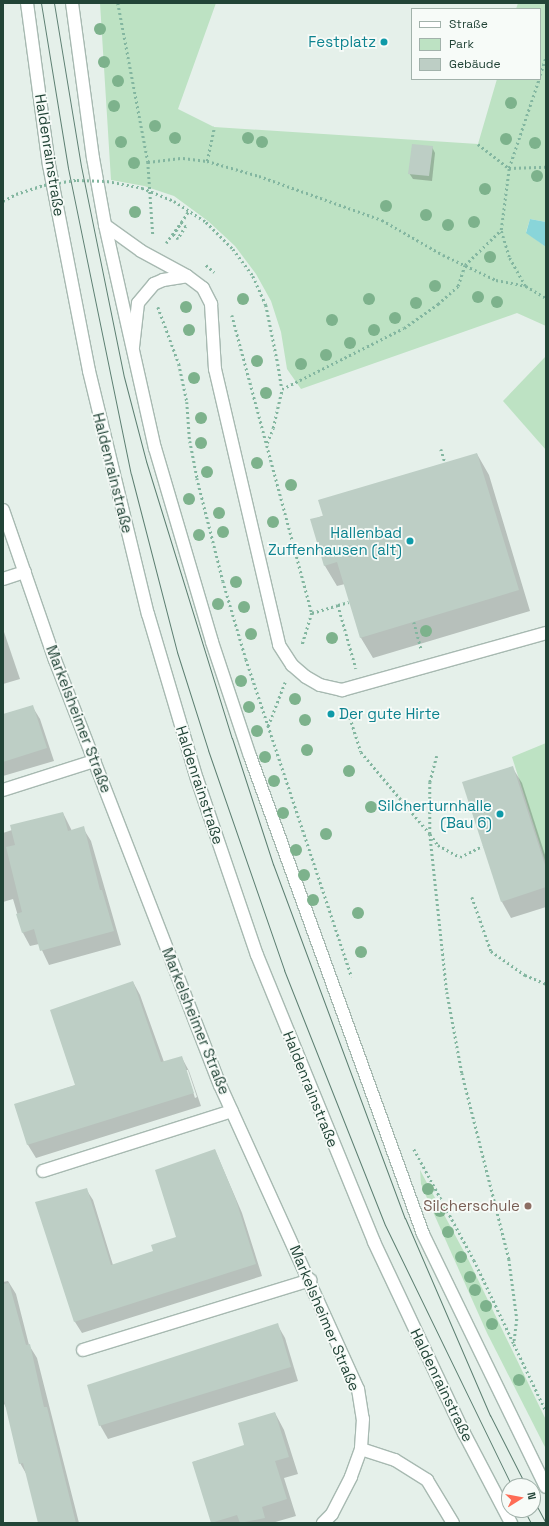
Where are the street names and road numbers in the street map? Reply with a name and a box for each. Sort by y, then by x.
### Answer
street label: Haldenrainstraße [31,92,69,218]
street label: Haldenrainstraße [89,411,137,535]
street label: Markelsheimer Straße [42,643,116,795]
street label: Haldenrainstraße [172,723,228,847]
street label: Markelsheimer Straße [158,945,234,1097]
street label: Haldenrainstraße [279,1028,343,1150]
street label: Markelsheimer Straße [286,1242,364,1394]
street label: Haldenrainstraße [407,1325,477,1445]

